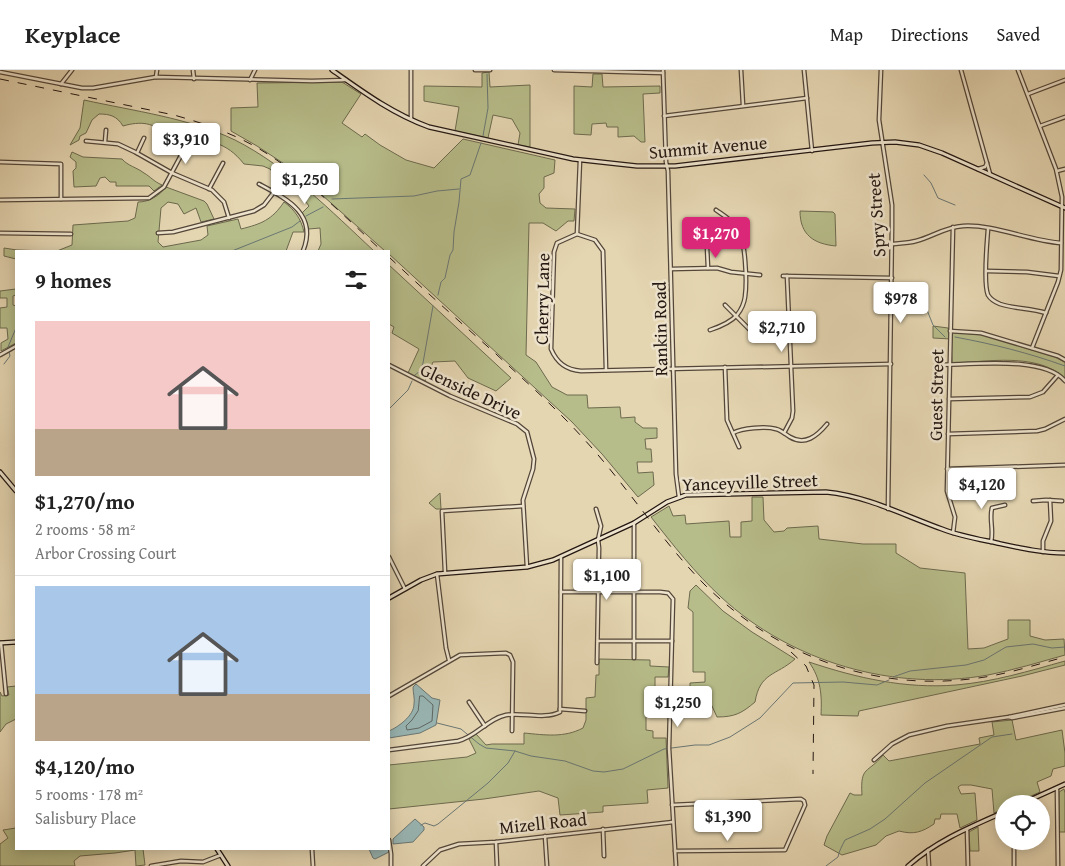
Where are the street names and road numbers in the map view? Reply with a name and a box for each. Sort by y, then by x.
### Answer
street label: Summit Avenue [648,128,768,166]
street label: Spry Street [860,171,892,258]
street label: Cherry Lane [528,253,556,345]
street label: Rankin Road [646,281,674,377]
street label: Guest Street [922,348,950,441]
street label: Glenside Drive [416,356,526,426]
street label: Yanceyville Street [682,466,819,498]
street label: Mizell Road [498,805,588,841]

